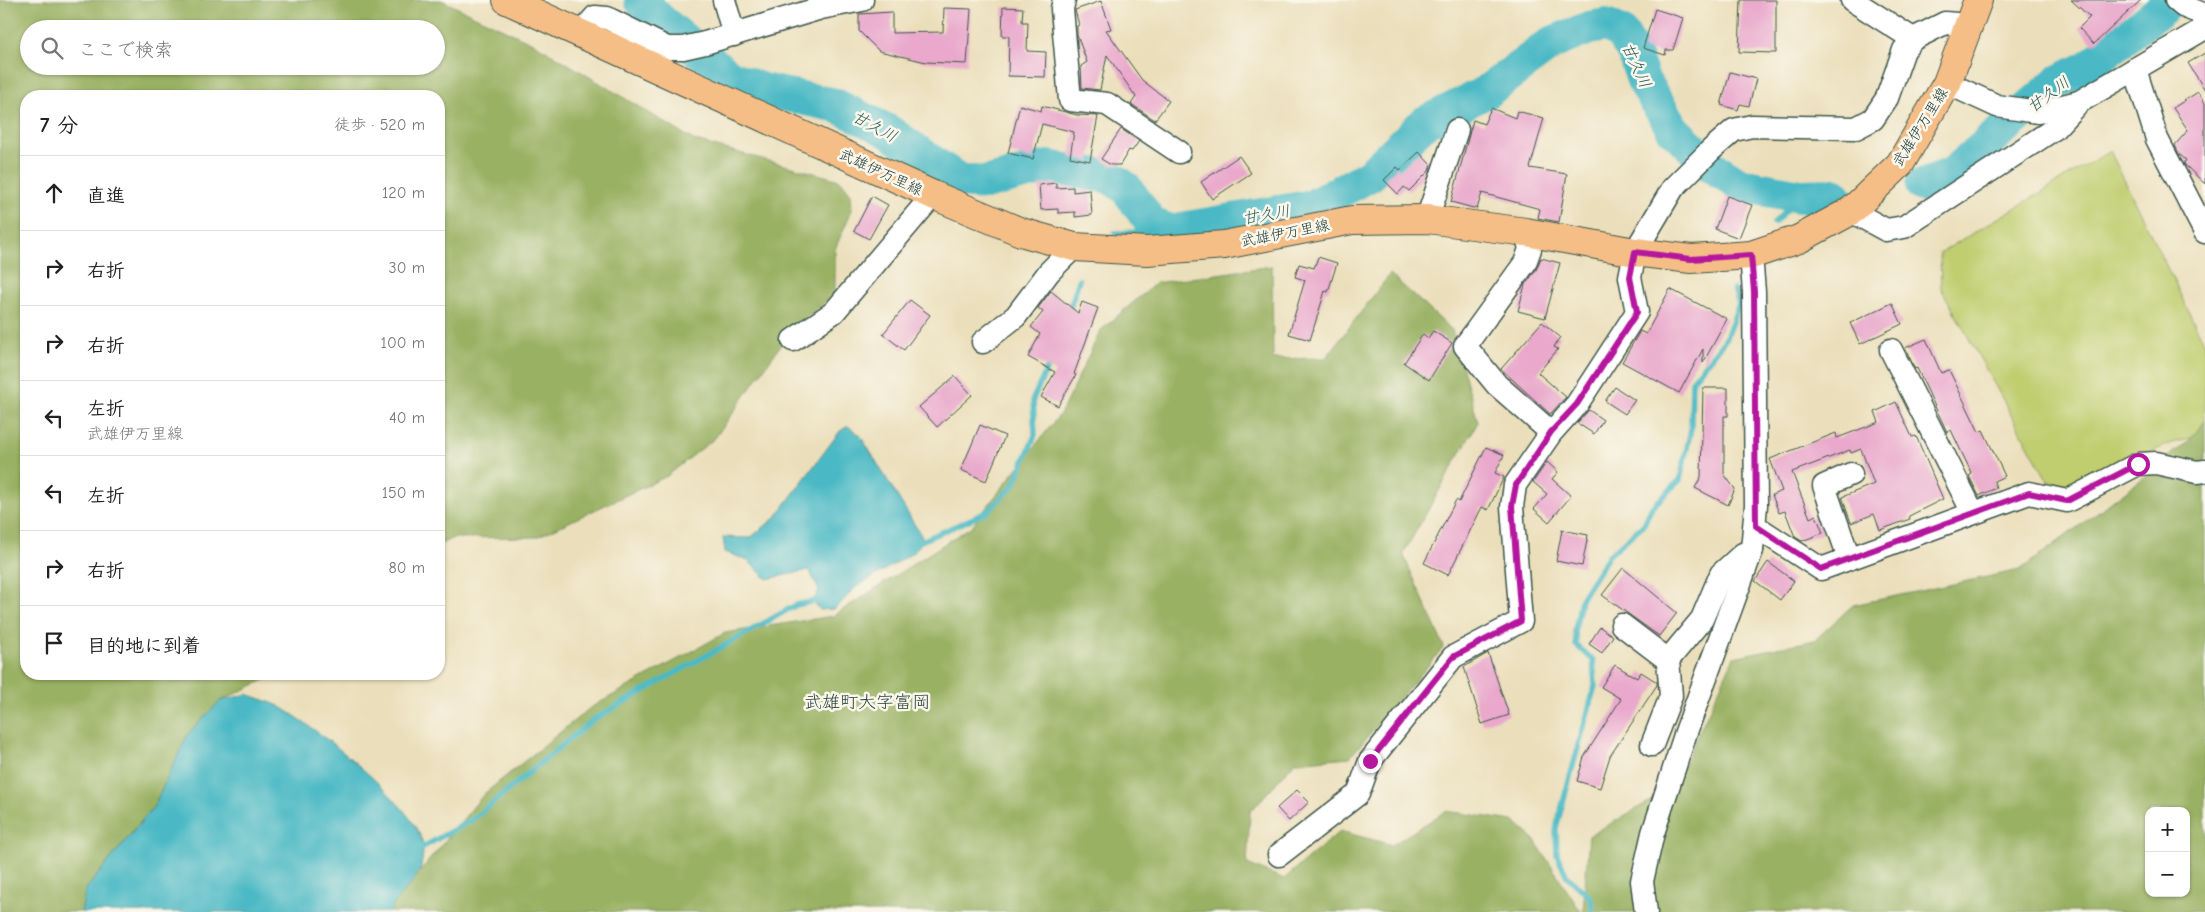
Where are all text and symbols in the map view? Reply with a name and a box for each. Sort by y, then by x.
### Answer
search box [20,20,445,75]
icon: search [38,34,66,62]
text: ここで検索 [78,39,173,61]
water label: 甘久川 [1618,40,1654,91]
water label: 甘久川 [2024,73,2073,116]
street label: 武雄伊万里線 [1889,84,1951,170]
water label: 甘久川 [849,108,900,146]
text: 7 分 [40,113,78,137]
text: 徒歩 · 520 m [334,116,425,134]
street label: 武雄伊万里線 [836,145,926,199]
icon: ahead [40,179,68,207]
text: 120 m [382,184,425,202]
text: 直進 [87,185,125,207]
water label: 甘久川 [1241,202,1291,228]
street label: 武雄伊万里線 [1239,216,1331,250]
icon: right [40,254,68,282]
text: 30 m [389,259,425,277]
text: 右折 [87,260,125,282]
icon: right [40,329,68,357]
text: 100 m [381,334,425,352]
text: 右折 [87,335,125,357]
text: 左折 [87,398,125,420]
icon: left [40,404,68,432]
text: 40 m [389,409,425,427]
text: 武雄伊万里線 [87,425,183,443]
route start [2127,453,2150,476]
icon: left [40,479,68,507]
text: 150 m [382,484,425,502]
text: 左折 [87,485,125,507]
icon: right [40,554,68,582]
text: 80 m [388,559,425,577]
text: 右折 [87,560,125,582]
icon: arrive [40,629,68,657]
text: 目的地に到着 [87,635,201,657]
district label: 武雄町大字富岡 [804,692,930,713]
route end [1359,750,1382,773]
map controls [2145,807,2190,897]
button: + [2145,807,2190,852]
button: − [2145,852,2190,897]

